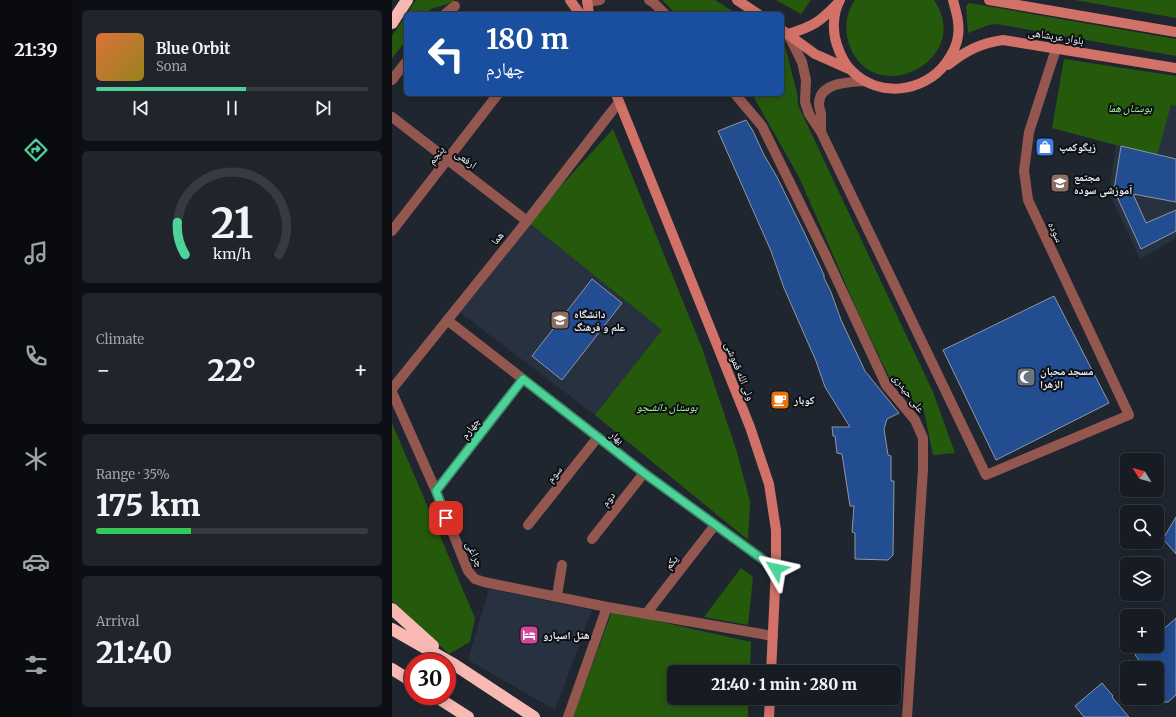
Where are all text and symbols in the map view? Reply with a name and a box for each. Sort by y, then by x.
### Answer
text: 180 m [486,21,569,57]
street label: بلوار عربشاهی [1027,25,1085,47]
icon: left [420,28,472,80]
text: 21:39 [14,38,58,61]
text: Blue Orbit [156,39,230,58]
text: چهارم [486,57,525,80]
text: Sona [156,58,187,75]
icon: previous [130,97,152,119]
icon: pause [221,97,243,119]
icon: next [312,97,334,119]
park label: بوستان هما [1108,101,1153,115]
icon: directions [22,136,50,164]
shop icon: زیگوکمپ [1034,136,1056,158]
place label: زیگوکمپ [1059,140,1096,154]
street label: پنجم [424,143,449,168]
street label: ارفعی [452,146,480,172]
place label: مجتمع آموزشی سوده [1074,170,1132,198]
school or university icon: مجتمع آموزشی سوده [1049,172,1071,194]
text: 21 [211,197,253,249]
street label: سوده [1045,219,1067,245]
street label: هما [487,228,507,247]
icon: music [22,239,50,267]
text: km/h [213,245,251,263]
place label: دانشگاه علم و فرهنگ [574,307,626,335]
school or university icon: دانشگاه علم و فرهنگ [549,309,571,331]
text: Climate [96,331,144,348]
street label: ولی الله قموشی [722,340,758,402]
icon: phone [22,342,50,370]
text: 22° [208,351,256,389]
text: − [96,356,111,384]
text: + [353,356,368,384]
place label: مسجد محبان الزهرا [1040,364,1094,391]
mosque icon: مسجد محبان الزهرا [1015,366,1037,388]
street label: علی حیدری [890,371,929,416]
cafe icon: کوبار [769,389,791,411]
place label: کوبار [793,393,815,407]
park label: بوستان دانشجو [636,400,698,414]
street label: چهارم [457,414,483,442]
street label: بهار [606,426,627,447]
icon: climate [22,445,50,473]
north arrow [1120,453,1164,497]
map controls [1120,453,1164,705]
street label: سوم [543,463,565,485]
text: Range · 35% [96,466,170,483]
text: 175 km [96,486,200,524]
street label: دوم [598,488,618,509]
pin [429,501,463,535]
button: search [1120,505,1164,549]
icon: arrive [435,507,457,529]
street label: چراغی [463,539,487,569]
icon: car [22,548,50,576]
position arrow [755,548,797,590]
street label: یکم [661,551,682,573]
button: layers [1120,557,1164,601]
button: + [1120,609,1164,653]
text: Arrival [96,613,139,630]
hotel icon: هتل اسپارو [518,624,540,646]
place label: هتل اسپارو [543,628,590,643]
text: 21:40 [96,633,172,671]
icon: filters [22,651,50,679]
speed limit sign: 30 [404,653,456,705]
button: − [1120,661,1164,705]
text: 21:40 · 1 min · 280 m [711,675,857,694]

